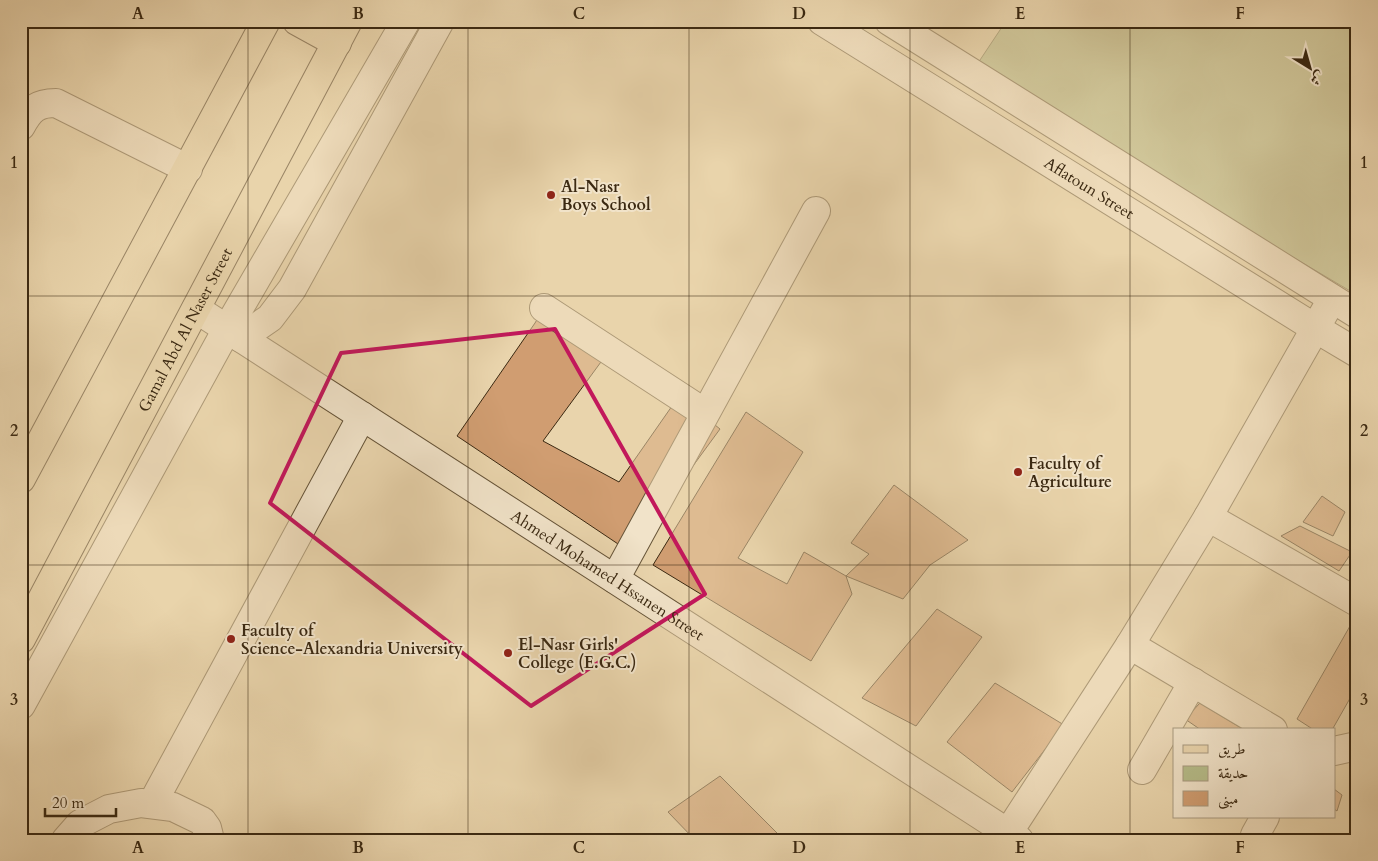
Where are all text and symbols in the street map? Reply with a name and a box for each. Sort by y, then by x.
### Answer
text: A [132,3,144,25]
text: B [352,3,364,25]
text: C [573,3,585,25]
text: D [792,3,806,25]
text: E [1015,3,1025,25]
text: F [1235,3,1245,25]
north arrow [1286,42,1336,92]
text: ش [1306,66,1329,90]
text: 1 [10,152,18,174]
street label: Aflatoun Street [1040,152,1138,225]
text: 1 [1360,152,1368,174]
place label: Al-Nasr Boys School [561,176,651,216]
marker: Al-Nasr Boys School [545,189,557,201]
street label: Gamal Abd Al Naser Street [133,244,238,416]
text: 2 [10,420,18,442]
text: 2 [1360,420,1368,442]
place label: Faculty of Agriculture [1028,453,1112,493]
marker: Faculty of Agriculture [1012,466,1024,478]
street label: Ahmed Mohamed Hssanen Street [506,505,708,646]
place label: Faculty of Science-Alexandria University [241,620,463,660]
marker: Faculty of Science-Alexandria University [225,633,237,645]
place label: El-Nasr Girls' College (E.G.C.) [518,634,636,674]
marker: El-Nasr Girls' College (E.G.C.) [502,647,514,659]
text: 3 [10,689,18,711]
text: 3 [1360,689,1368,711]
legend [1173,728,1336,818]
text: طريق [1218,739,1245,759]
text: حديقة [1218,763,1248,783]
scale bar [45,786,116,818]
text: مبنى [1218,789,1238,810]
text: 20 m [52,793,84,813]
text: A [132,837,144,859]
text: B [352,837,364,859]
text: C [573,837,585,859]
text: D [792,837,806,859]
text: E [1015,837,1025,859]
text: F [1235,837,1245,859]

